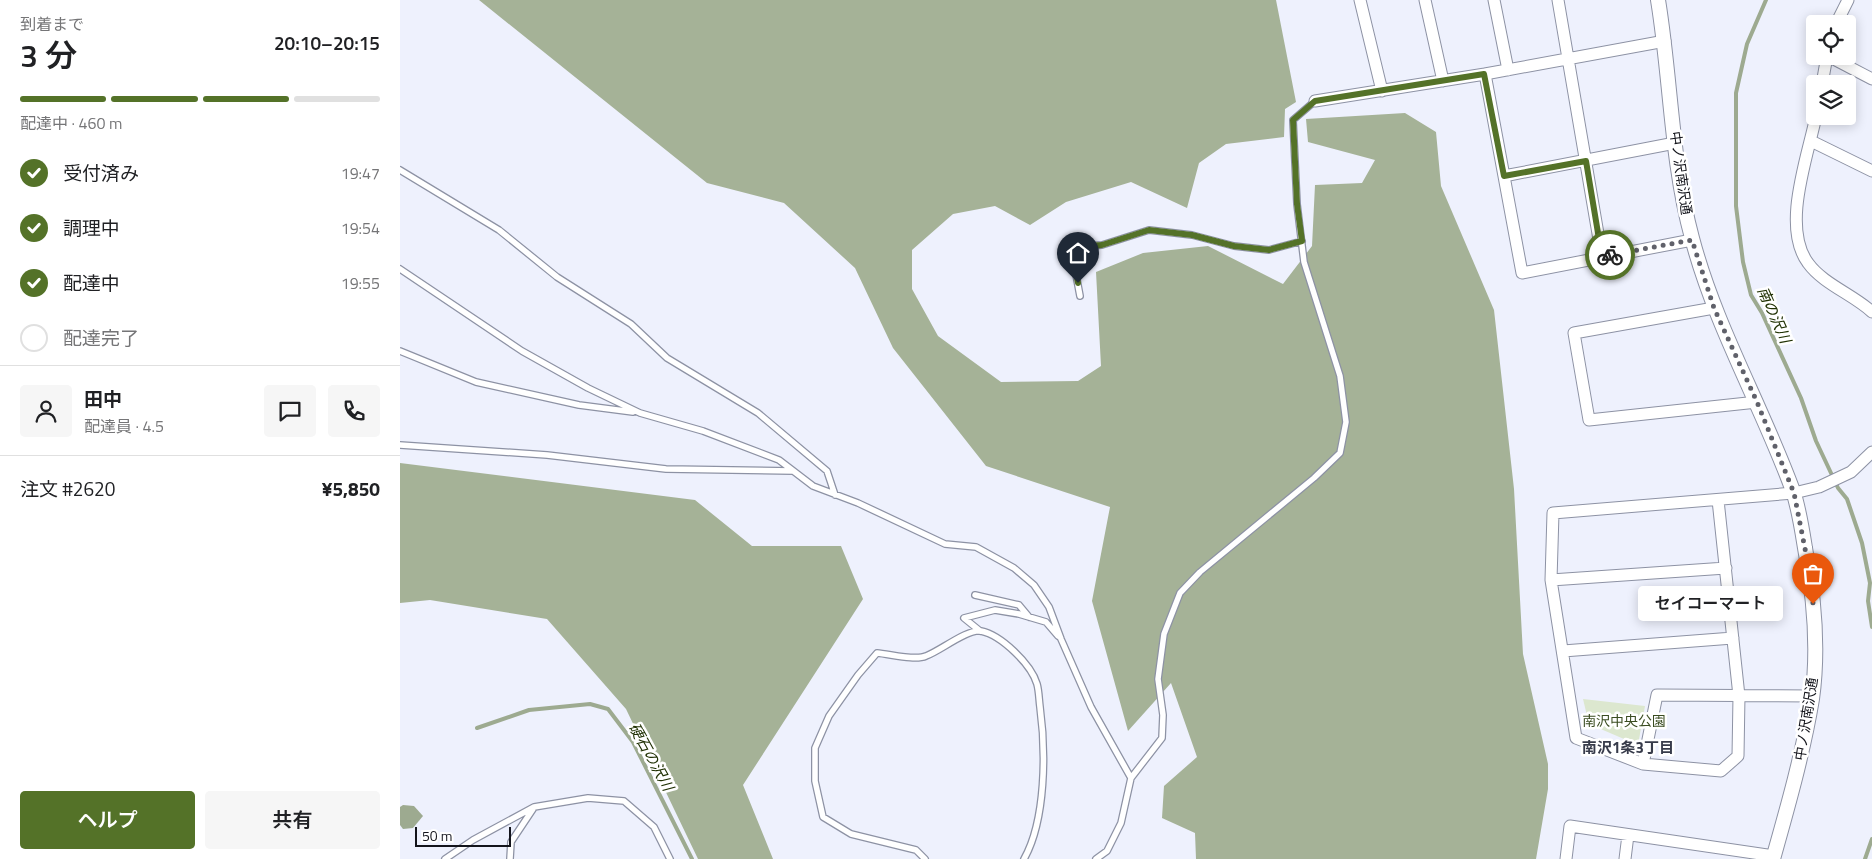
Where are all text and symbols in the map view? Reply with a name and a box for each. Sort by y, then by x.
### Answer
text: 到着まで [20,12,84,36]
map controls [1806,15,1856,125]
button: locate [1806,15,1856,65]
text: 20:10–20:15 [274,28,380,57]
text: 3 分 [20,31,77,79]
button: layers [1806,75,1856,125]
text: 配達中 · 460 m [20,111,122,135]
street label: 中ノ沢南沢通 [1665,130,1698,216]
text: 受付済み [63,158,139,187]
icon: check [20,159,48,187]
text: 19:47 [341,161,380,185]
text: 調理中 [63,213,120,242]
icon: check [20,214,48,242]
text: 19:54 [341,216,380,240]
courier [1585,230,1635,280]
pin [1057,232,1099,283]
icon: home [1064,239,1092,267]
icon: bike [1596,241,1624,269]
text: 配達中 [63,268,120,297]
icon: check [20,269,48,297]
text: 19:55 [341,271,380,295]
water label: 南の沢川 [1752,283,1798,349]
text: 配達完了 [63,323,139,352]
text: 田中 [84,384,122,413]
button: person [20,385,72,437]
button: chat [264,385,316,437]
button: phone [328,385,380,437]
text: 配達員 · 4.5 [84,414,164,438]
text: 注文 #2620 [20,474,115,503]
text: ¥5,850 [322,474,380,503]
pin [1792,553,1834,604]
icon: bag [1799,560,1827,588]
callout: セイコーマート [1638,586,1783,622]
text: セイコーマート [1654,591,1767,615]
street label: 中ノ沢南沢通 [1789,676,1822,762]
park label: 南沢中央公園 [1582,710,1666,731]
water label: 硬石の沢川 [623,718,681,797]
district label: 南沢1条3丁目 [1582,736,1674,759]
button: ヘルプ [20,791,195,849]
button: 共有 [205,791,380,849]
scale bar [415,824,511,847]
text: 50 m [422,825,452,846]

